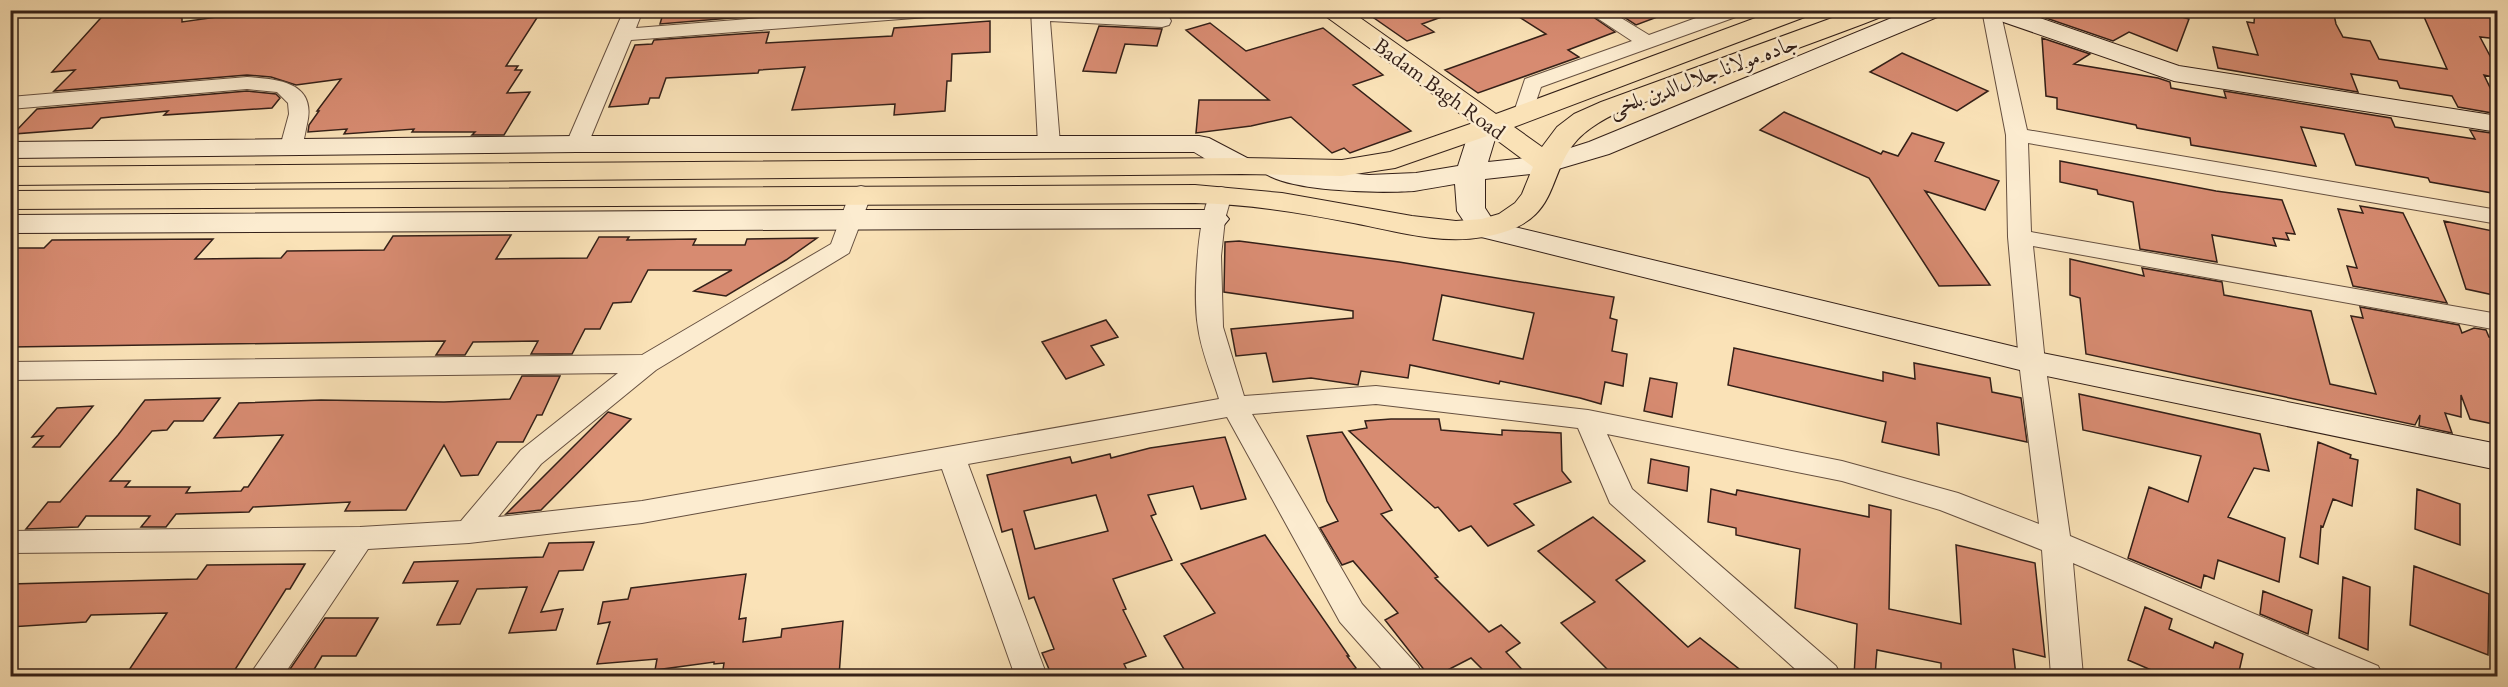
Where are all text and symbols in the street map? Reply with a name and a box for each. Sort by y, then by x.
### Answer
street label: جاده مولانا جلال‌الدین بلخی [1604,28,1802,124]
street label: Badam Bagh Road [1368,31,1512,147]

